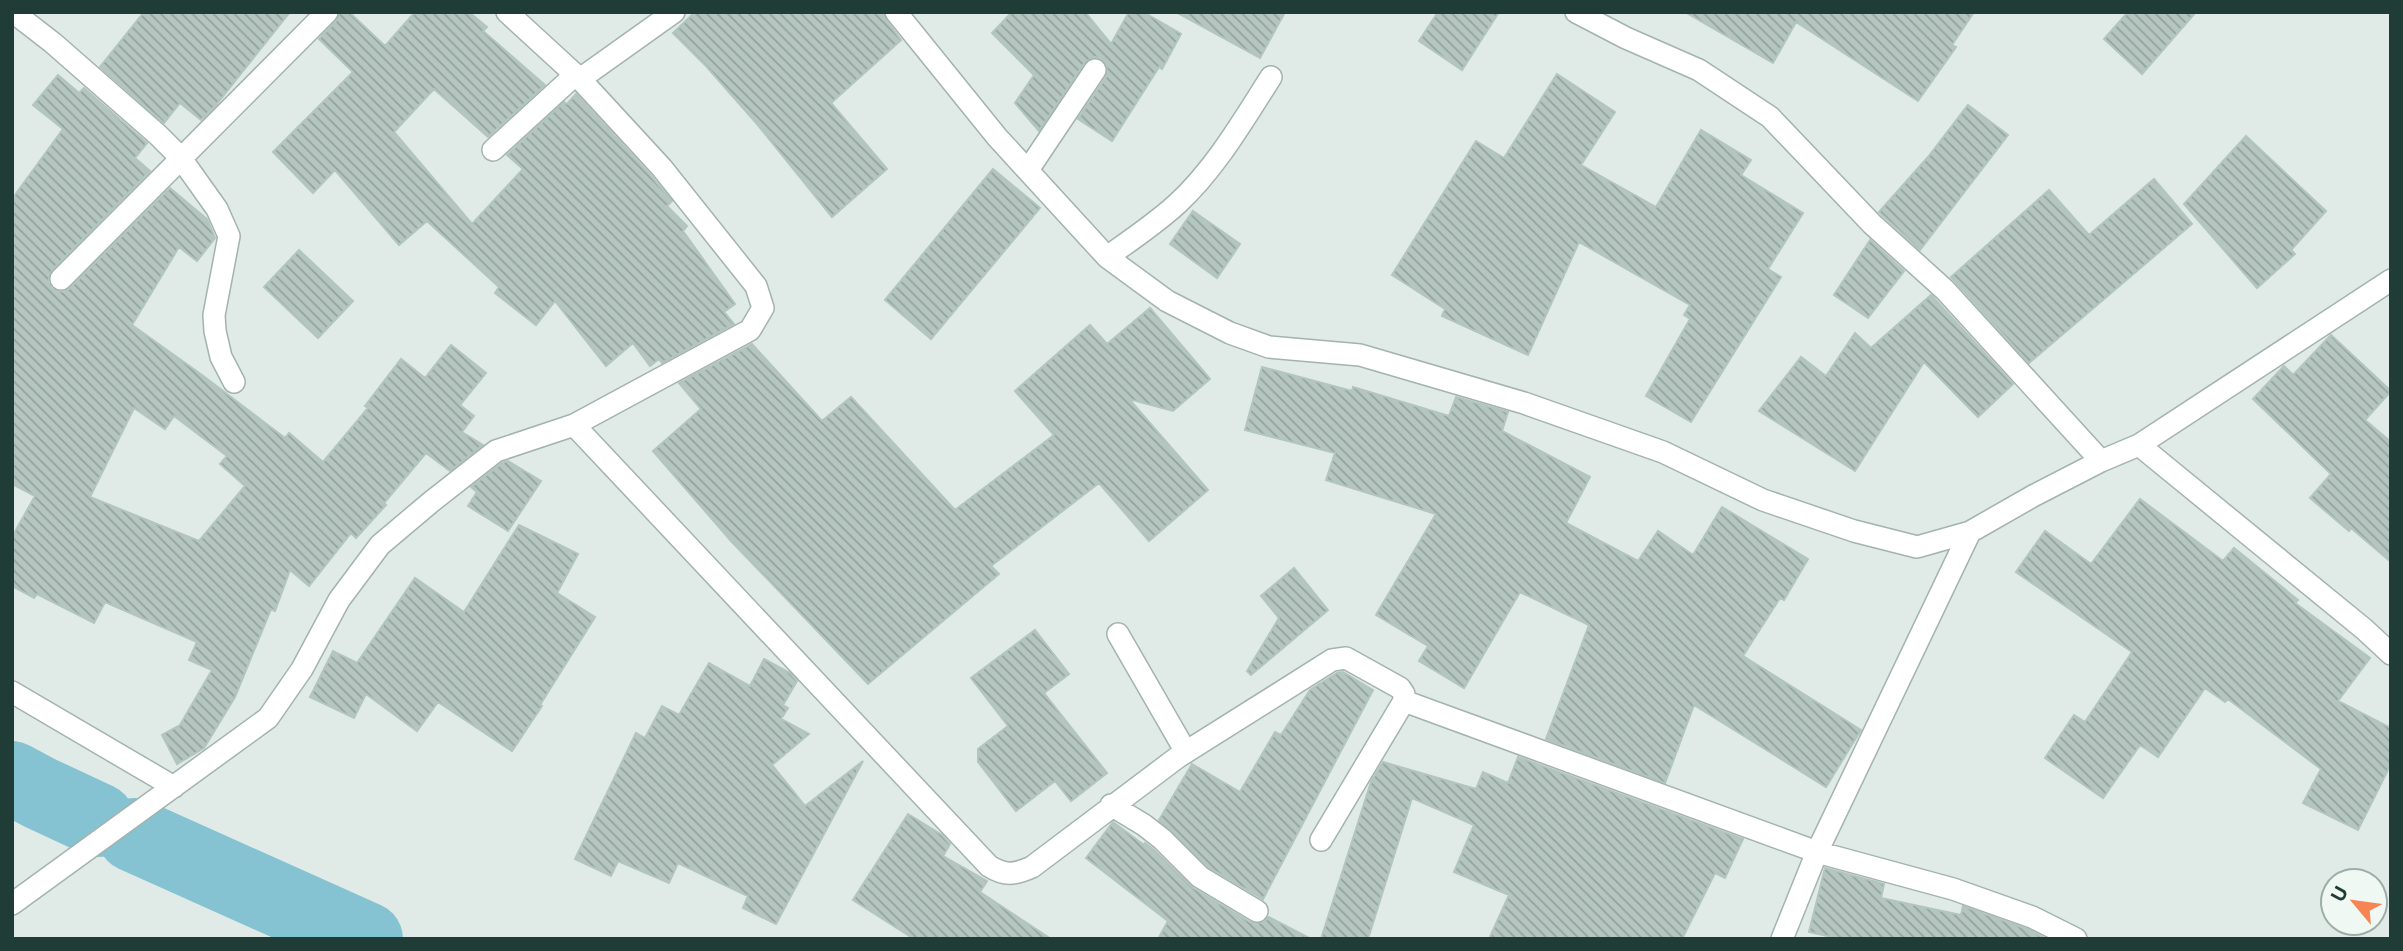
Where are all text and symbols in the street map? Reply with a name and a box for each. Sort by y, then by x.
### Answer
north arrow [2319,867,2389,937]
text: U [2326,882,2353,906]

